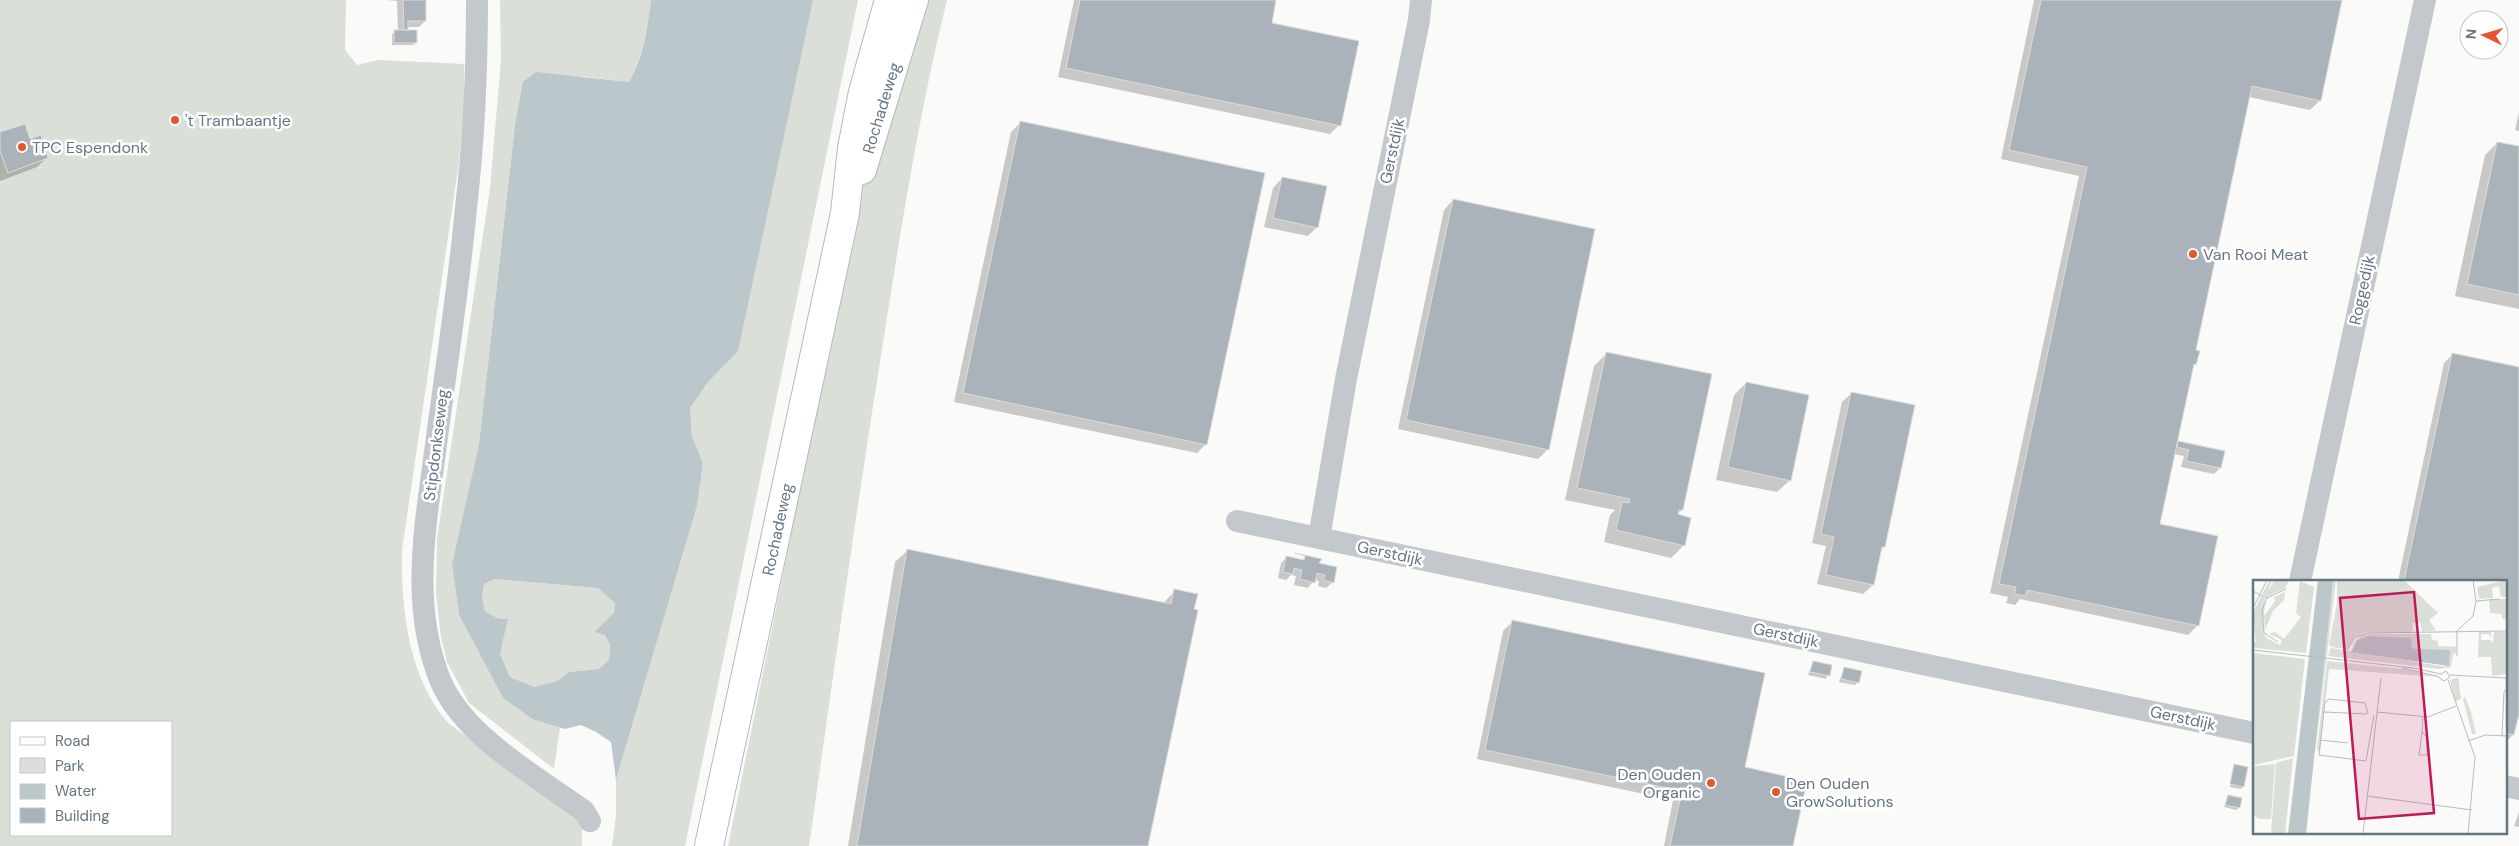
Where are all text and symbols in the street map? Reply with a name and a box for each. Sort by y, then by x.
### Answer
north arrow [2459,10,2509,60]
text: N [2462,28,2480,40]
street label: Rochadeweg [857,60,905,156]
place label: 't Trambaantje [185,110,291,131]
marker: 't Trambaantje [169,114,181,126]
street label: Gerstdijk [1375,116,1409,186]
place label: TPC Espendonk [32,137,148,158]
marker: TPC Espendonk [16,141,28,153]
place label: Van Rooi Meat [2203,244,2308,265]
marker: Van Rooi Meat [2187,248,2199,260]
street label: Roggedijk [2344,253,2380,327]
street label: Stipdonkseweg [419,388,453,502]
street label: Rochadeweg [757,481,797,578]
street label: Gerstdijk [1355,536,1425,570]
inset map [2253,580,2506,834]
street label: Gerstdijk [1751,618,1821,652]
street label: Gerstdijk [2148,701,2218,735]
legend [10,721,172,836]
text: Road [55,731,90,751]
text: Park [55,756,85,776]
place label: Den Ouden Organic [1618,764,1701,803]
place label: Den Ouden GrowSolutions [1786,773,1893,812]
marker: Den Ouden Organic [1705,777,1717,789]
text: Water [55,781,97,801]
marker: Den Ouden GrowSolutions [1770,786,1782,798]
text: Building [55,806,110,826]

